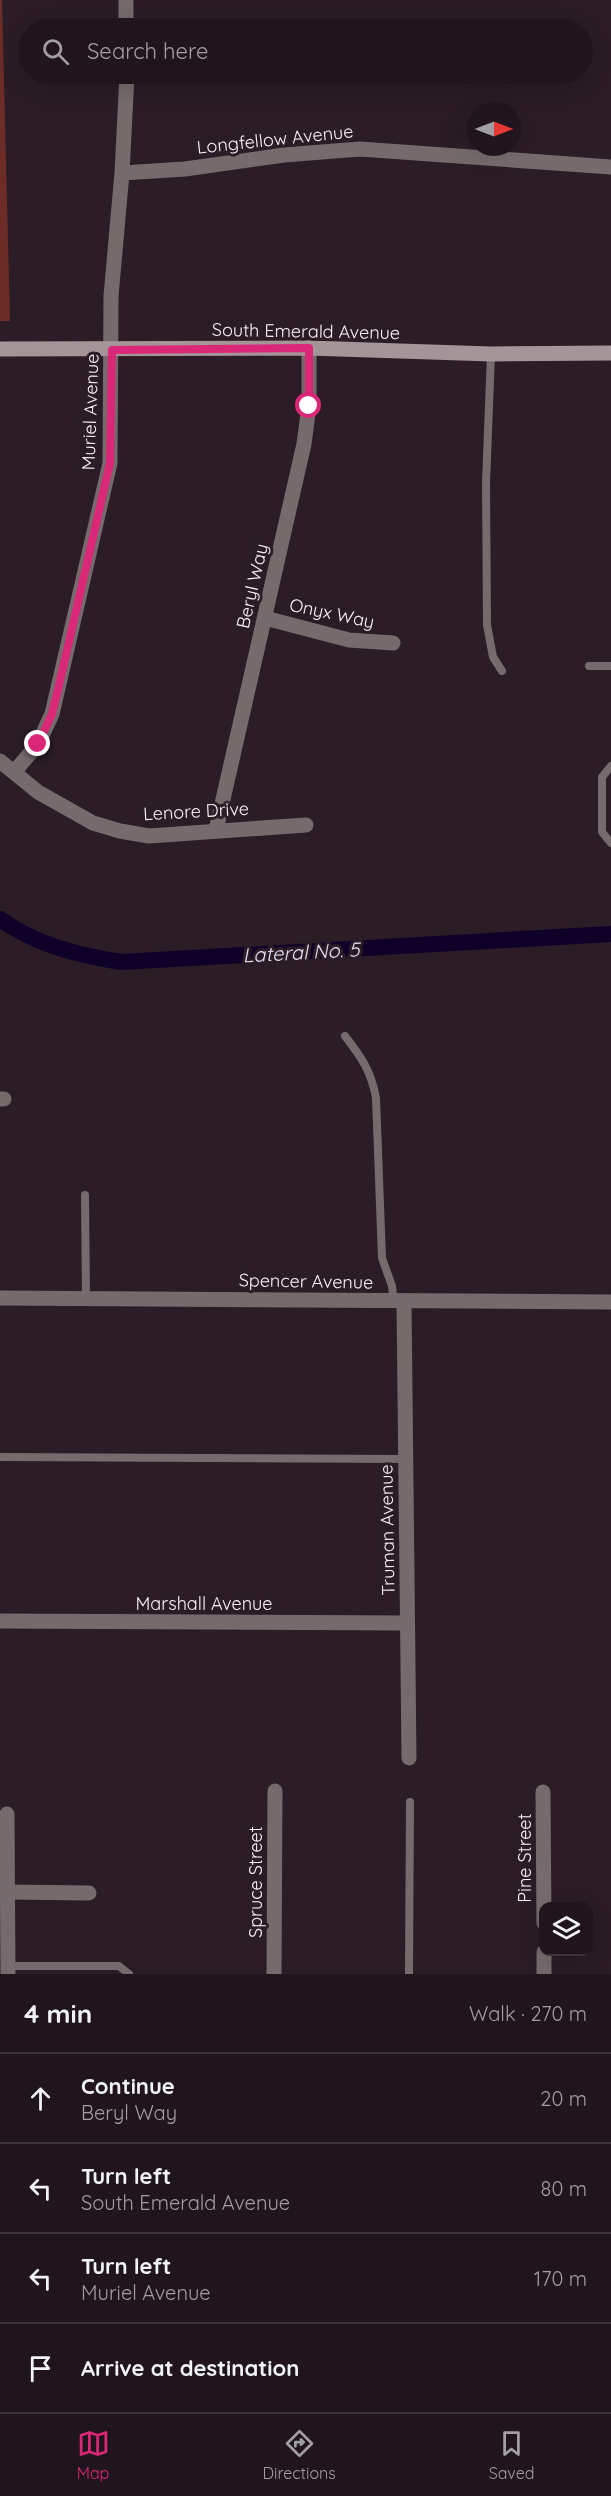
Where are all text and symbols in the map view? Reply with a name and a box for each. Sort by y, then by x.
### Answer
search box [18,18,593,84]
icon: search [39,35,72,68]
text: Search here [87,37,208,65]
north arrow [467,102,521,156]
street label: Longfellow Avenue [196,119,354,159]
street label: South Emerald Avenue [212,318,400,344]
street label: Muriel Avenue [76,353,104,471]
route start [295,392,321,418]
street label: Beryl Way [231,541,273,631]
street label: Onyx Way [287,593,377,633]
route end [24,730,50,756]
street label: Lenore Drive [142,797,250,825]
water label: Lateral No. 5 [242,936,362,968]
street label: Spencer Avenue [239,1268,373,1294]
street label: Truman Avenue [374,1464,400,1596]
street label: Marshall Avenue [135,1592,273,1615]
street label: Pine Street [513,1813,536,1903]
street label: Spruce Street [244,1826,267,1938]
map controls [539,1902,593,1956]
button: layers [539,1902,593,1956]
text: 4 min [24,1997,92,2030]
text: Walk · 270 m [469,2001,587,2026]
text: Continue [81,2072,175,2100]
icon: ahead [24,2082,57,2115]
text: 20 m [540,2086,587,2111]
text: Beryl Way [81,2100,177,2125]
text: Turn left [81,2162,171,2190]
icon: left [24,2172,57,2205]
text: 80 m [541,2176,587,2201]
text: South Emerald Avenue [81,2190,290,2215]
text: Turn left [81,2252,171,2280]
icon: left [24,2262,57,2295]
text: 170 m [534,2266,587,2291]
text: Muriel Avenue [81,2280,211,2305]
icon: arrive [24,2352,57,2385]
text: Arrive at destination [81,2354,299,2382]
tab: Map [77,2427,110,2483]
tab: Directions [263,2427,336,2483]
tab: Saved [489,2427,534,2483]

